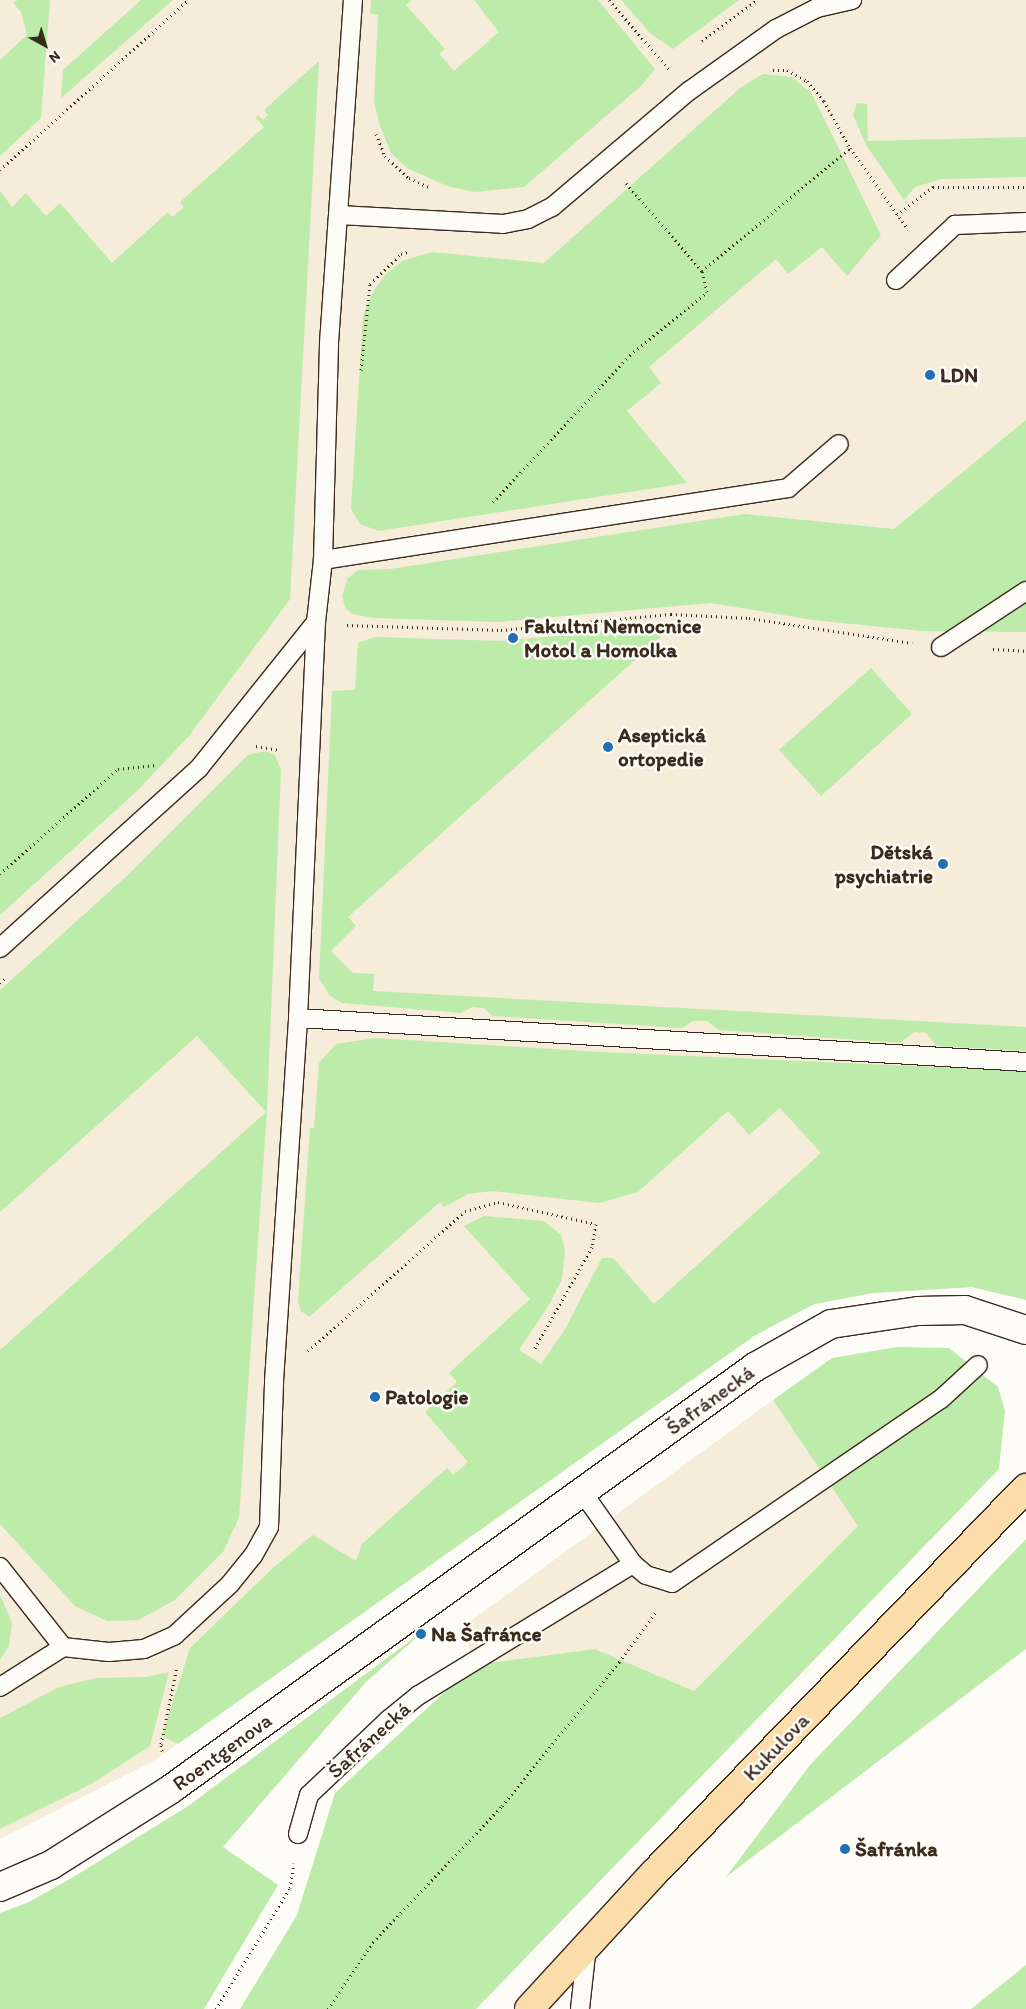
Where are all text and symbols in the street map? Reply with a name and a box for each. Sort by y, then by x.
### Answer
north arrow [20,20,70,70]
text: N [46,47,64,67]
place label: LDN [940,362,978,388]
marker: LDN [924,369,936,381]
place label: Fakultní Nemocnice Motol a Homolka [524,613,702,663]
marker: Fakultní Nemocnice Motol a Homolka [506,631,520,645]
place label: Aseptická ortopedie [618,722,706,772]
marker: Aseptická ortopedie [602,741,614,753]
place label: Dětská psychiatrie [835,839,933,889]
marker: Dětská psychiatrie [937,858,949,870]
street label: Šafránecká [661,1360,759,1440]
place label: Patologie [385,1384,468,1410]
marker: Patologie [369,1391,381,1403]
place label: Na Šafránce [431,1621,542,1647]
marker: Na Šafránce [415,1628,427,1640]
street label: Šafránecká [322,1696,416,1784]
street label: Roentgenova [167,1708,277,1796]
street label: Kukulova [738,1708,814,1786]
place label: Šafránka [855,1836,938,1862]
marker: Šafránka [839,1843,851,1855]

